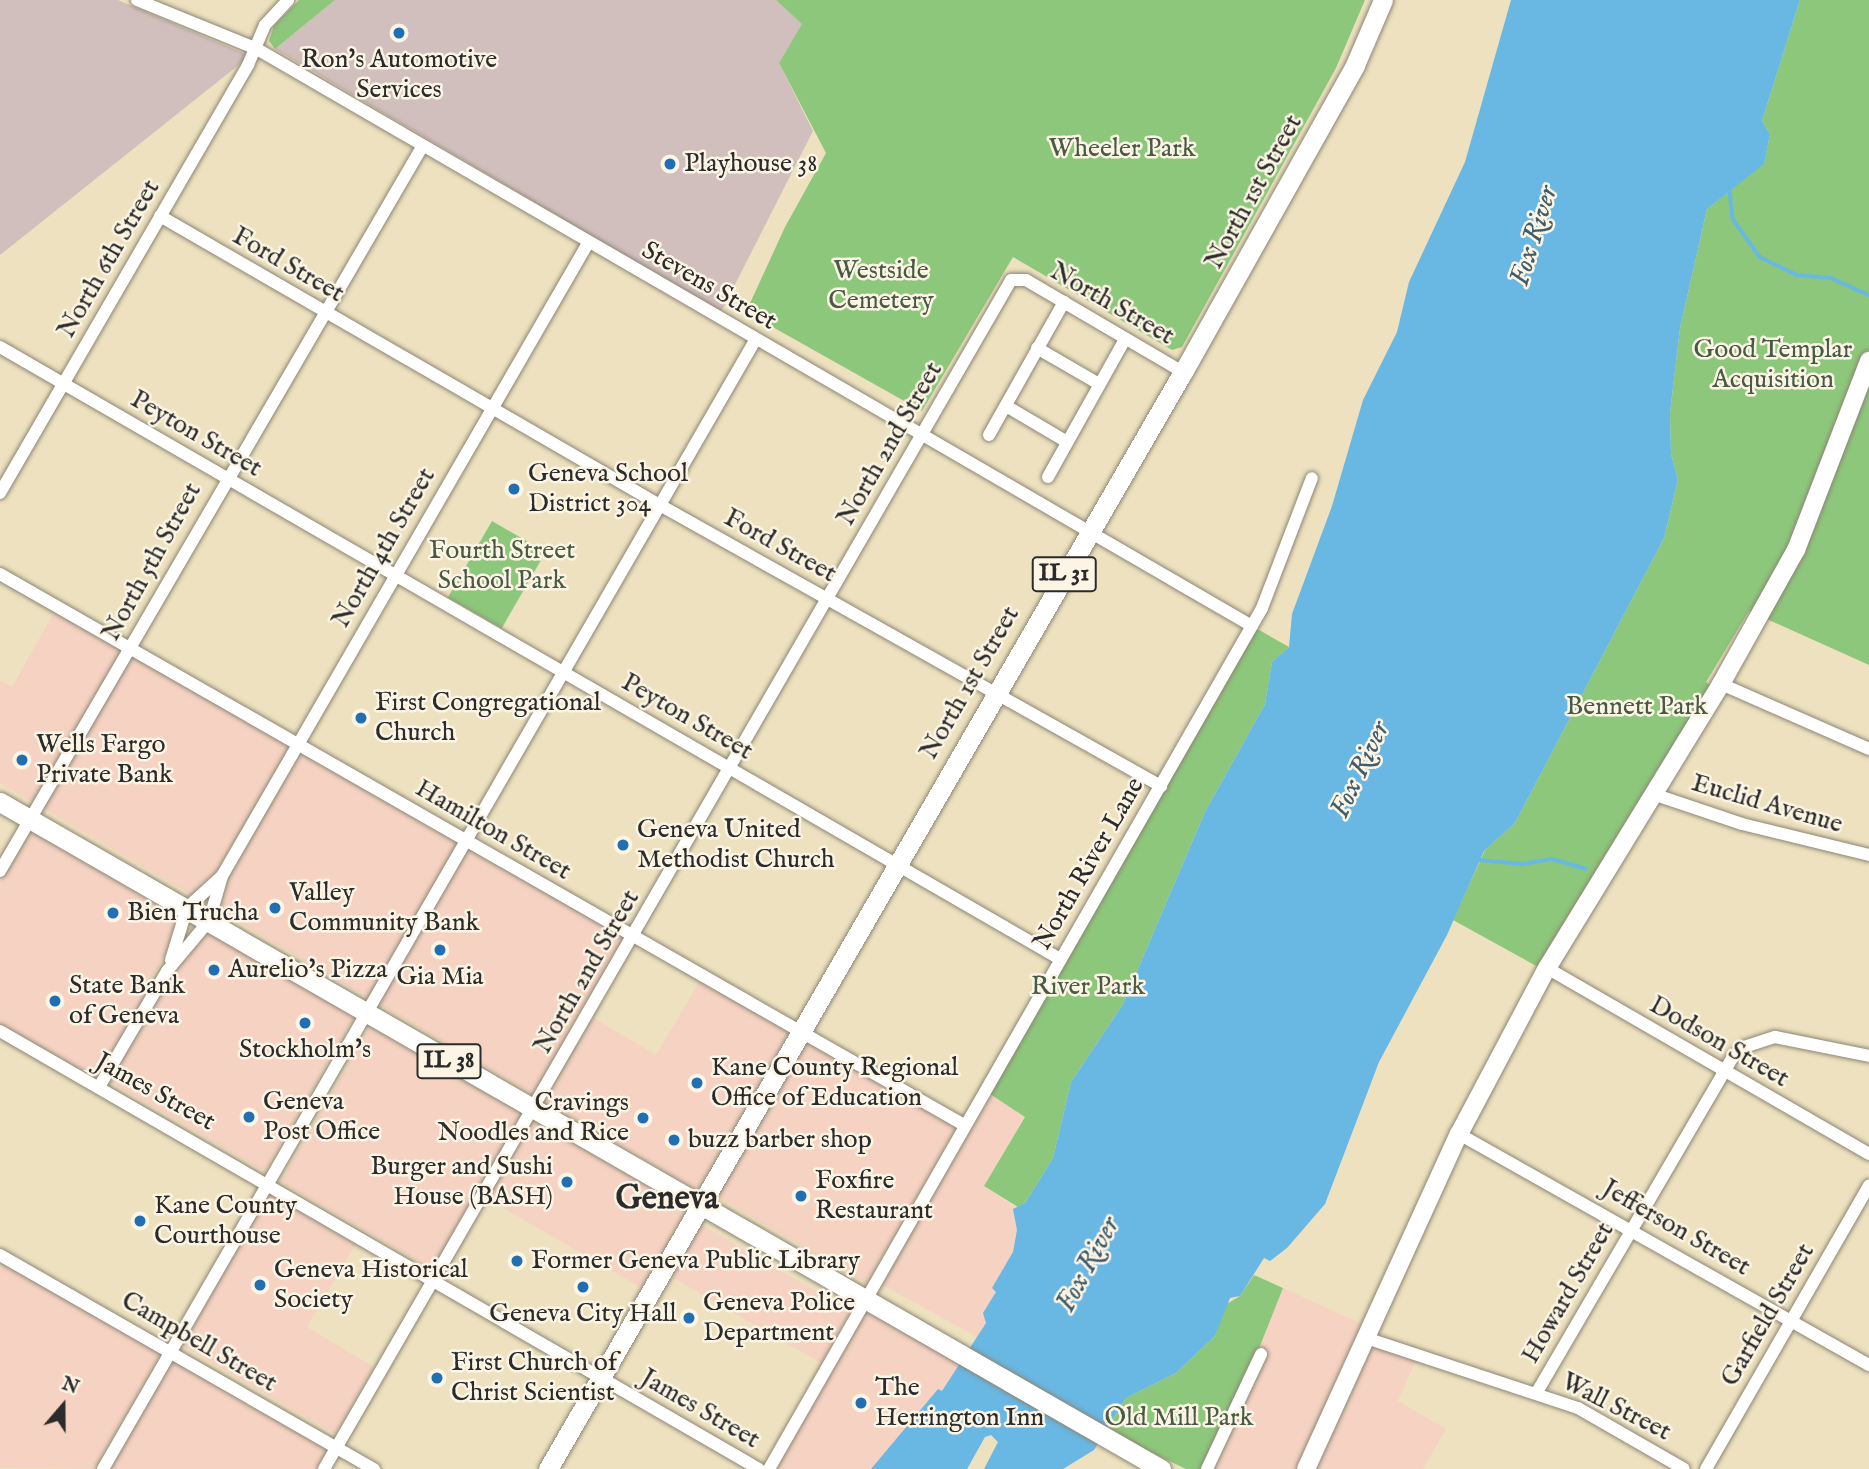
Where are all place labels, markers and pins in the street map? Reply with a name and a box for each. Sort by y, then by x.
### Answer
marker: Ron's Automotive Services [391,25,407,41]
place label: Ron's Automotive Services [301,44,497,106]
place label: Playhouse 38 [684,148,817,180]
marker: Playhouse 38 [662,156,678,172]
place label: Geneva School District 304 [528,458,688,520]
marker: Geneva School District 304 [506,481,522,497]
place label: First Congregational Church [375,687,601,748]
marker: First Congregational Church [353,710,369,726]
place label: Wells Fargo Private Bank [36,729,173,790]
marker: Wells Fargo Private Bank [14,752,30,768]
place label: Geneva United Methodist Church [637,814,835,876]
marker: Geneva United Methodist Church [615,837,631,853]
place label: Valley Community Bank [289,877,479,938]
place label: Bien Trucha [127,897,259,929]
marker: Valley Community Bank [267,900,283,916]
marker: Bien Trucha [105,905,121,921]
marker: Gia Mia [432,942,448,958]
place label: Aurelio's Pizza [228,954,388,986]
place label: Gia Mia [396,961,484,993]
marker: Aurelio's Pizza [206,962,222,978]
place label: State Bank of Geneva [69,970,185,1032]
marker: State Bank of Geneva [47,993,63,1009]
marker: Stockholm's [297,1015,313,1031]
place label: Stockholm's [239,1034,371,1066]
place label: Kane County Regional Office of Education [711,1052,958,1114]
marker: Kane County Regional Office of Education [689,1075,705,1091]
place label: Geneva Post Office [263,1086,380,1148]
place label: Cravings Noodles and Rice [437,1087,629,1148]
marker: Geneva Post Office [241,1109,257,1125]
marker: Cravings Noodles and Rice [635,1110,651,1126]
place label: buzz barber shop [688,1124,872,1156]
marker: buzz barber shop [666,1132,682,1148]
place label: Burger and Sushi House (BASH) [370,1151,553,1212]
place label: Foxfire Restaurant [815,1165,933,1226]
marker: Burger and Sushi House (BASH) [559,1174,575,1190]
marker: Foxfire Restaurant [793,1188,809,1204]
place label: Kane County Courthouse [154,1190,297,1252]
marker: Kane County Courthouse [132,1213,148,1229]
place label: Former Geneva Public Library [531,1245,860,1277]
marker: Former Geneva Public Library [509,1253,525,1269]
place label: Geneva Historical Society [274,1254,468,1316]
marker: Geneva Historical Society [252,1277,268,1293]
marker: Geneva City Hall [575,1279,591,1295]
place label: Geneva Police Department [703,1287,855,1348]
place label: Geneva City Hall [489,1298,677,1330]
marker: Geneva Police Department [681,1310,697,1326]
place label: First Church of Christ Scientist [451,1347,617,1408]
marker: First Church of Christ Scientist [429,1370,445,1386]
place label: The Herrington Inn [875,1372,1044,1434]
marker: The Herrington Inn [853,1395,869,1411]

